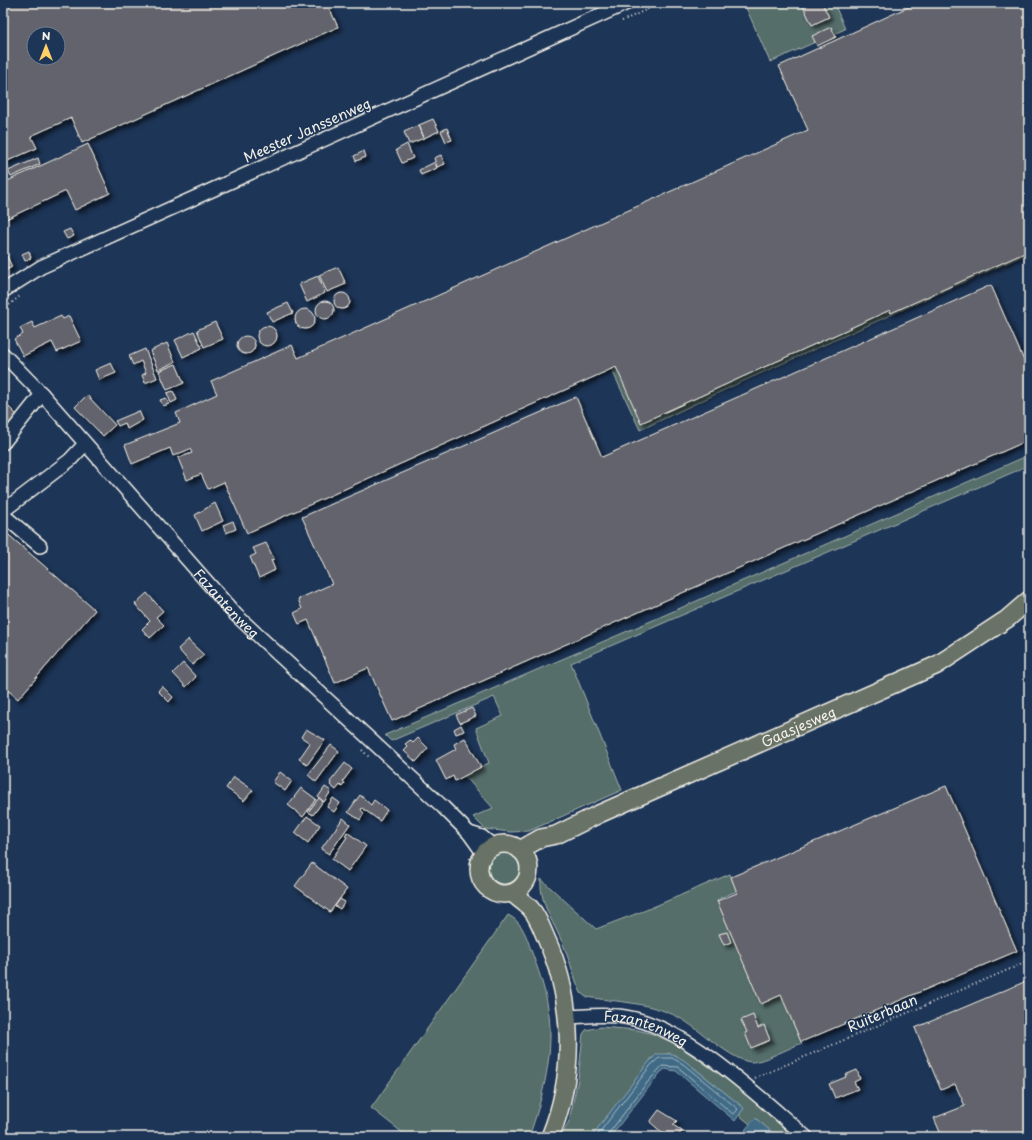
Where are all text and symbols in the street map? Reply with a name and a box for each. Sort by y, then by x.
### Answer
north arrow [26,26,66,66]
text: N [42,27,51,44]
street label: Meester Janssenweg [240,92,374,168]
street label: Fazantenweg [189,564,265,643]
street label: Gaasjesweg [757,701,839,752]
street label: Ruiterbaan [844,989,920,1037]
street label: Fazantenweg [603,1005,692,1051]

